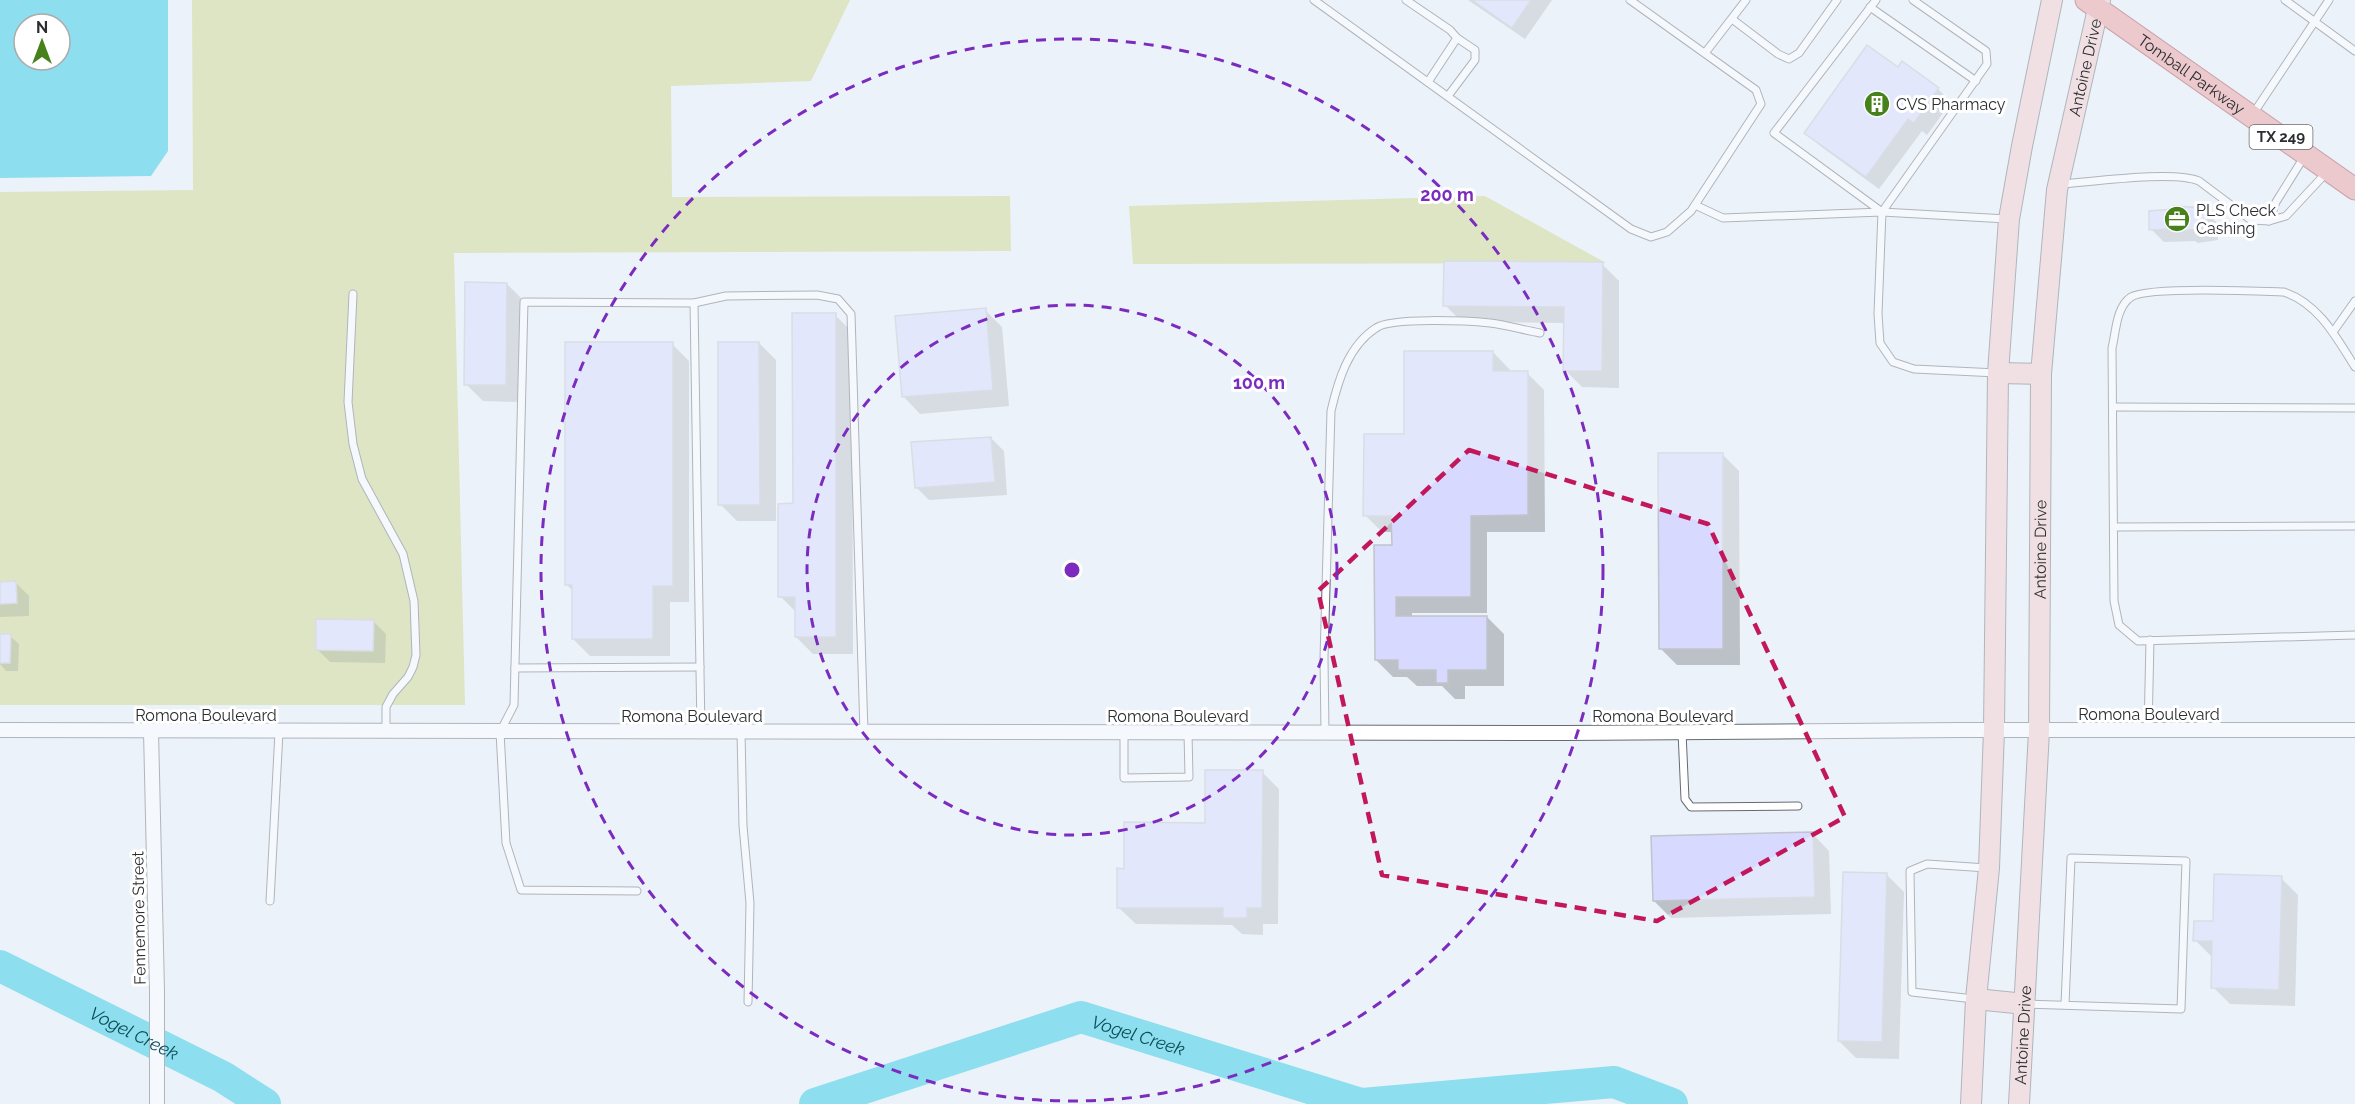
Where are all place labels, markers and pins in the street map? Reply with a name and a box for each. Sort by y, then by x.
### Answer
building icon: CVS Pharmacy [1862,89,1892,119]
place label: CVS Pharmacy [1896,95,2006,114]
place label: PLS Check Cashing [2196,201,2277,238]
office icon: PLS Check Cashing [2162,204,2192,234]
centre of rings [1062,560,1082,580]

